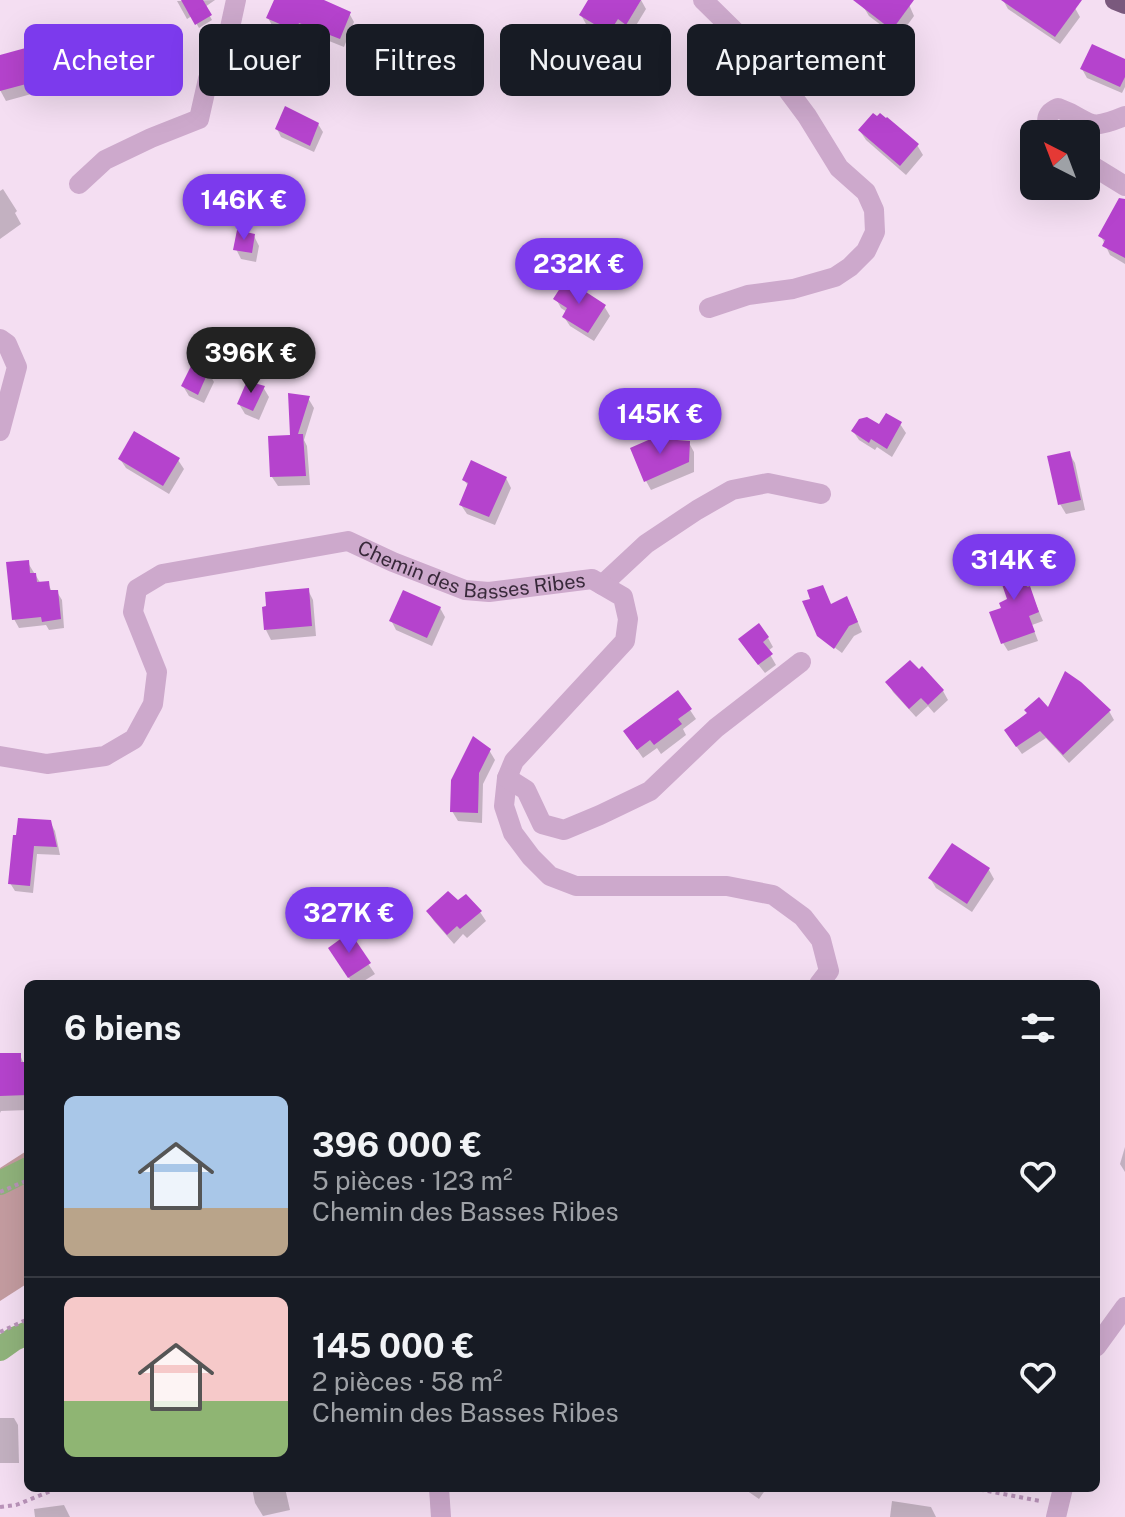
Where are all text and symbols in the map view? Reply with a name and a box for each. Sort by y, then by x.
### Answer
chip: Acheter [24,24,183,96]
chip: Louer [199,24,330,96]
chip: Filtres [346,24,484,96]
chip: Nouveau [500,24,671,96]
chip: Appartement [687,24,915,96]
north arrow [1020,120,1100,200]
map controls [1020,120,1100,200]
pin: 146K € [179,174,309,242]
text: 146K € [201,184,287,215]
pin: 232K € [514,238,644,306]
text: 232K € [533,248,625,279]
pin: 396K € [186,327,316,395]
text: 396K € [205,337,297,368]
pin: 145K € [595,388,725,456]
text: 145K € [617,398,703,429]
pin: 314K € [949,534,1079,602]
street label: Chemin des Basses Ribes [354,535,587,604]
text: 314K € [971,544,1057,575]
pin: 327K € [284,887,414,955]
text: 327K € [303,897,395,928]
icon: filters [1016,1006,1060,1050]
text: 6 biens [64,1008,181,1048]
text: 396 000 € [312,1125,482,1165]
icon: home [128,1128,224,1224]
icon: heart [1016,1154,1060,1198]
text: 5 pièces · 123 m² [312,1165,513,1196]
text: Chemin des Basses Ribes [312,1196,619,1227]
text: 145 000 € [312,1326,474,1366]
icon: home [128,1329,224,1425]
icon: heart [1016,1355,1060,1399]
text: 2 pièces · 58 m² [312,1366,503,1397]
text: Chemin des Basses Ribes [312,1397,619,1428]

